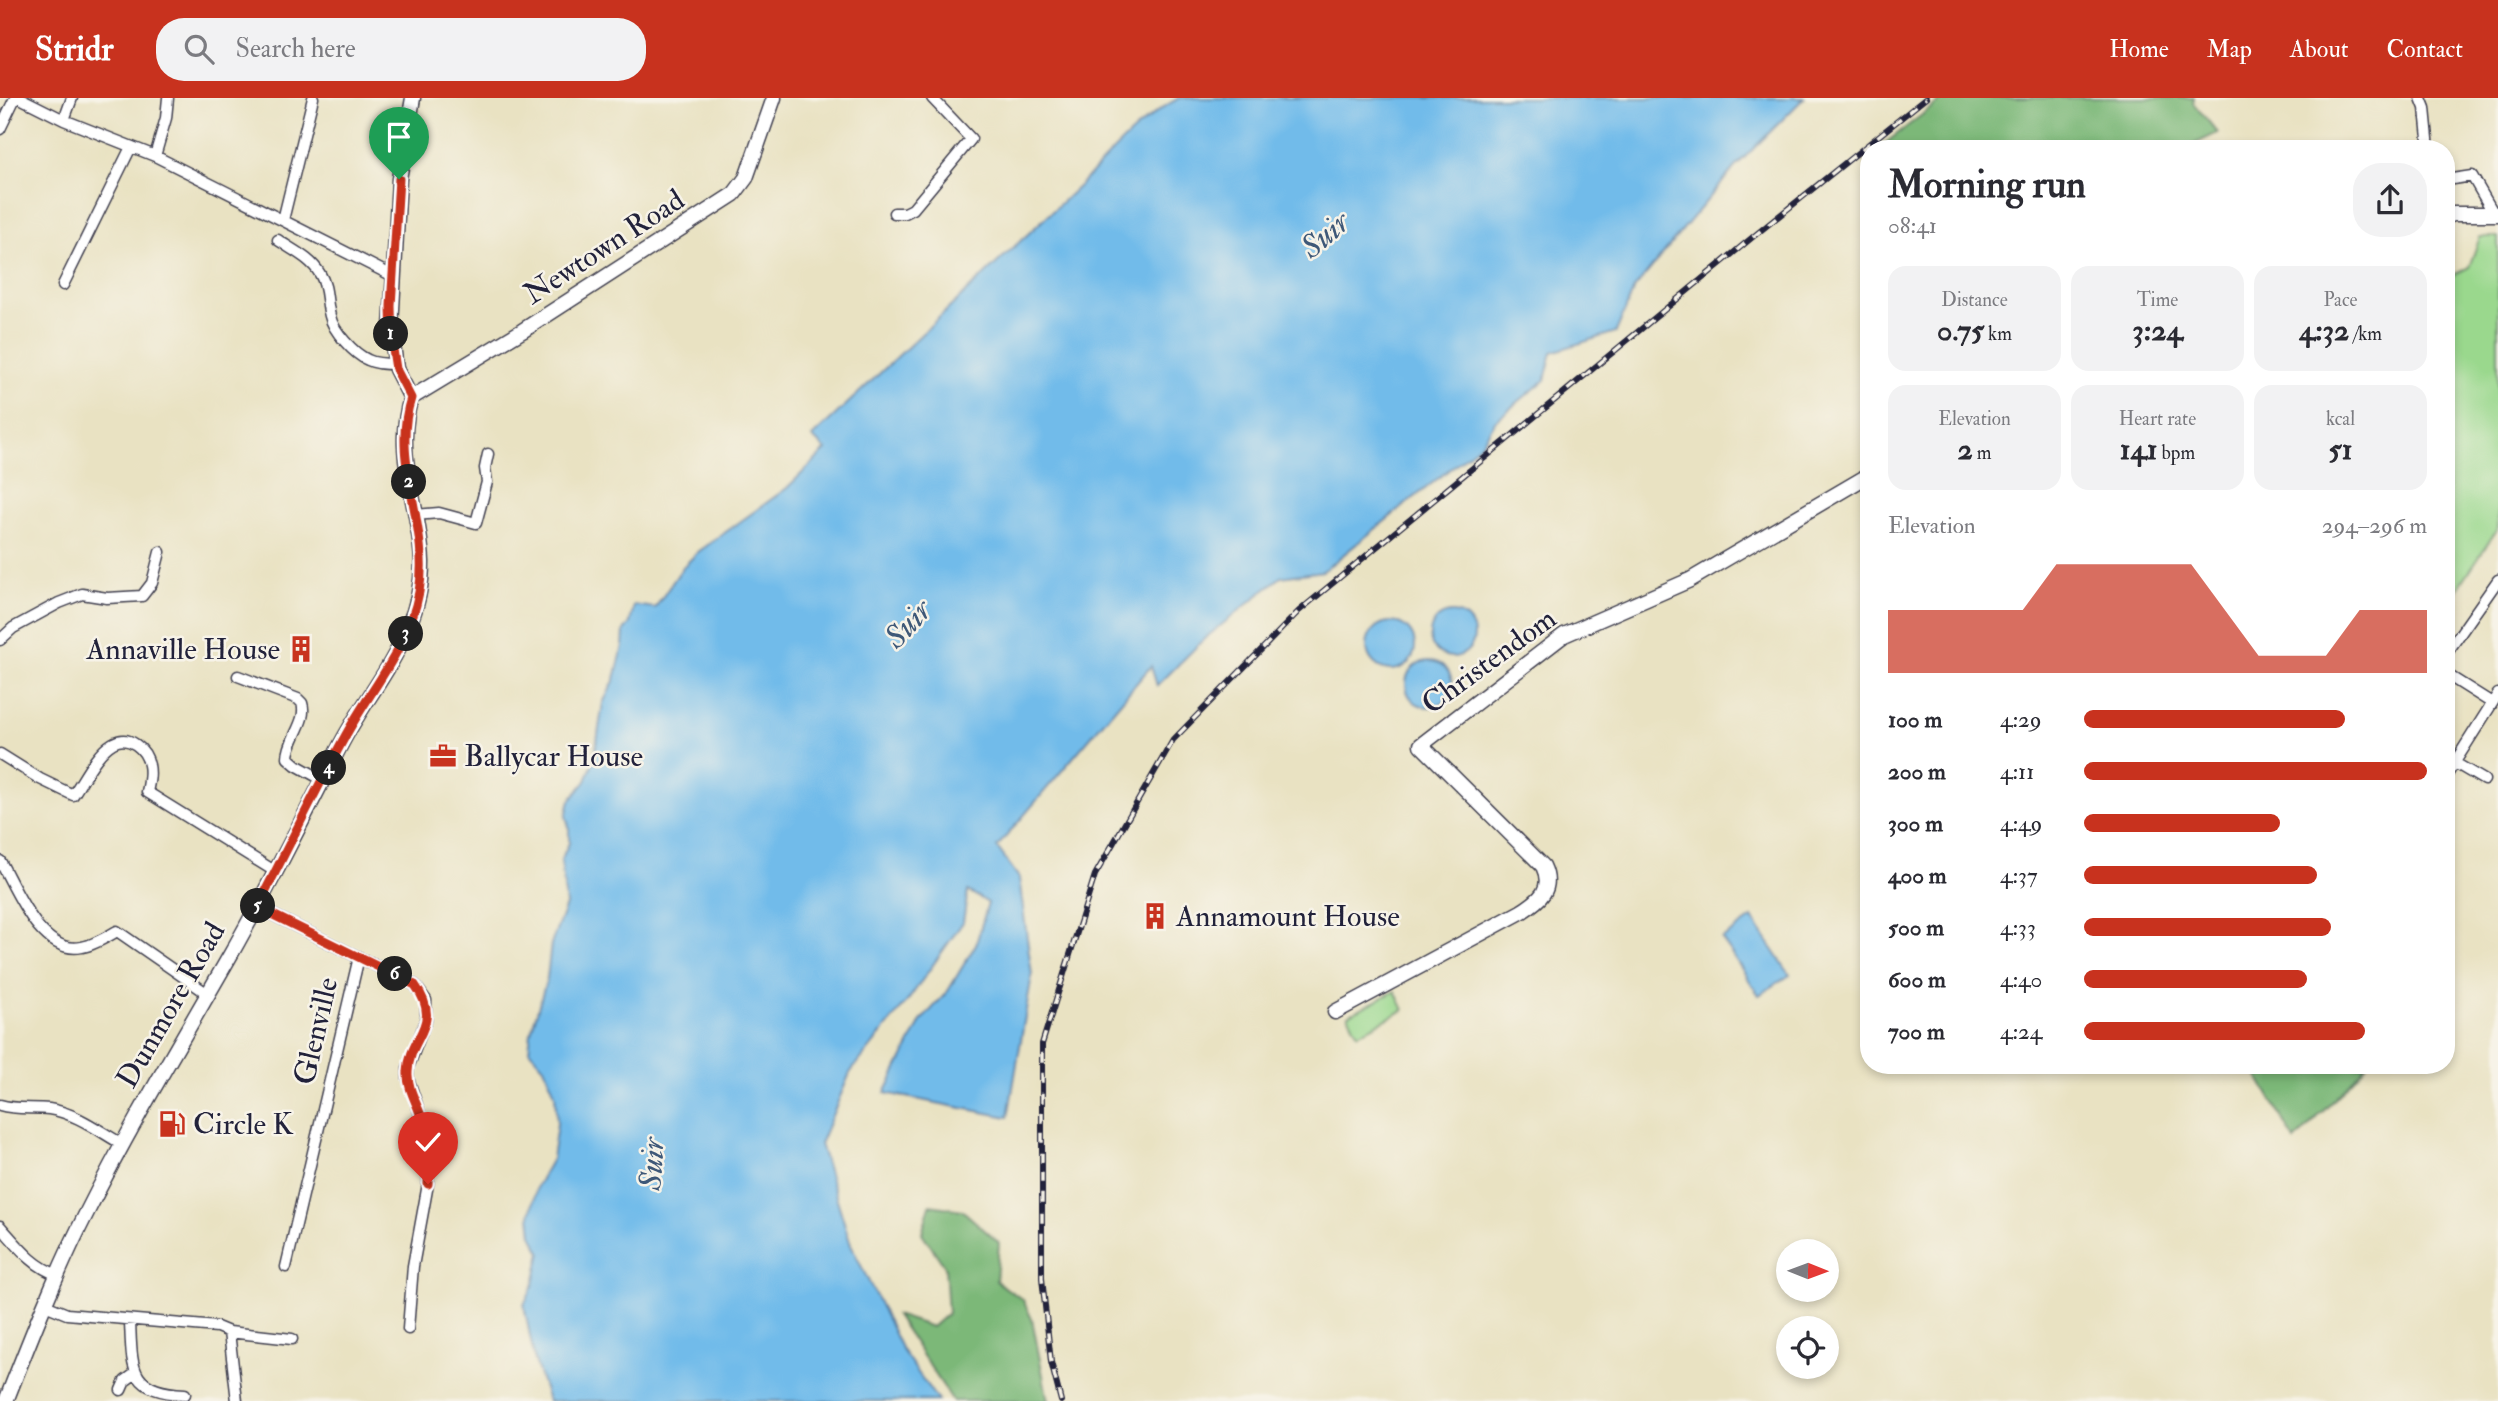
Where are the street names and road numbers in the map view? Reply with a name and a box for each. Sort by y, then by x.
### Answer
street label: Newtown Road [517,181,691,313]
street label: Christendom [1415,600,1563,722]
street label: Dunmore Road [109,915,234,1095]
street label: Glenville [286,974,346,1088]

